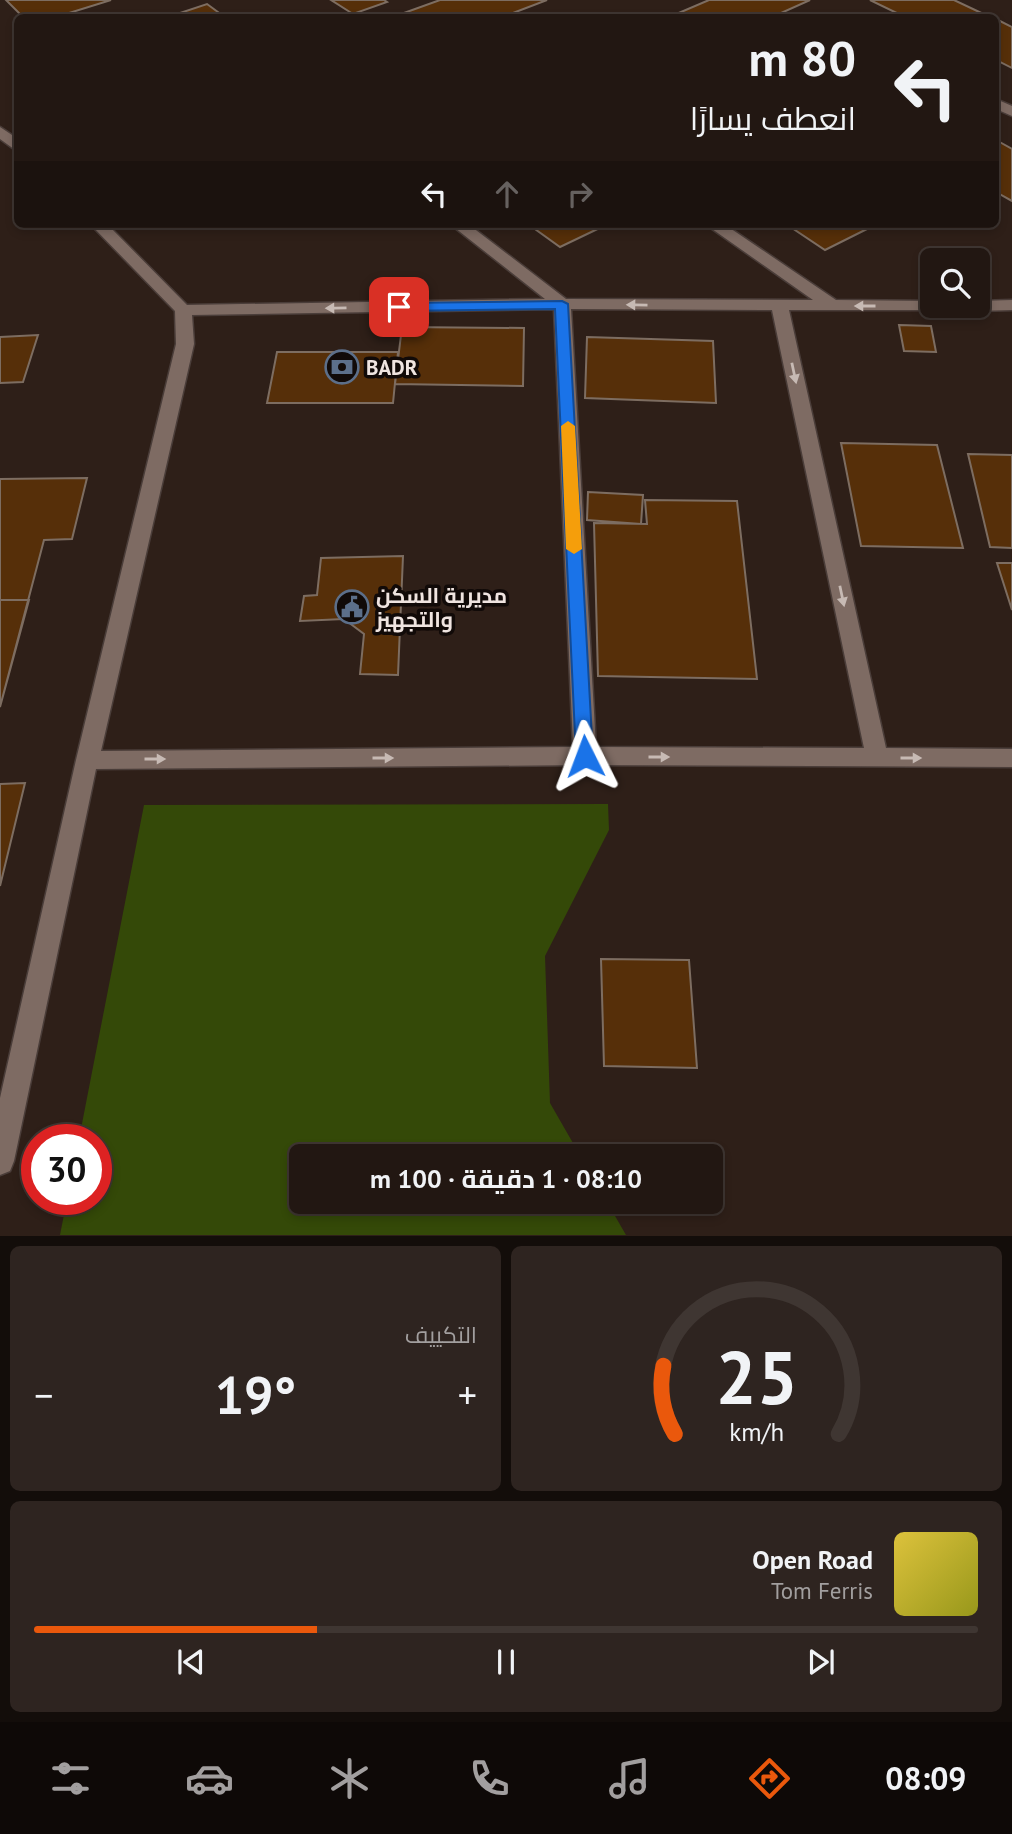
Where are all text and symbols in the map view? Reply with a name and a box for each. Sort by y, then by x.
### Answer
text: 80 m [749,26,856,90]
icon: left [880,42,971,133]
text: انعطف يسارًا [690,97,856,139]
icon: left [415,175,453,213]
icon: ahead [488,175,526,213]
icon: right [561,175,599,213]
map controls [920,248,990,318]
button: search [920,248,990,318]
pin [369,277,429,337]
icon: arrive [380,288,418,326]
one-way arrow [626,299,648,311]
one-way arrow [853,300,875,312]
one-way arrow [325,302,347,313]
bank icon: BADR [323,348,361,386]
place label: BADR [366,354,418,381]
one-way arrow [789,362,800,384]
place label: مديرية السكن والتجهيز [375,582,507,633]
one-way arrow [837,585,848,607]
public building icon: مديرية السكن والتجهيز [333,588,371,626]
position arrow [548,719,622,793]
one-way arrow [648,751,670,763]
one-way arrow [372,752,394,763]
one-way arrow [900,752,922,764]
one-way arrow [144,753,166,765]
speed limit sign: 30 [21,1124,112,1215]
text: 08:10 · 1 دقيقة · 100 m [370,1162,642,1195]
text: التكييف [405,1320,477,1349]
text: 25 [715,1331,798,1425]
text: 19° [215,1361,296,1428]
text: − [34,1370,53,1419]
text: + [458,1370,477,1419]
text: km/h [729,1416,784,1448]
text: Open Road [752,1543,873,1576]
text: Tom Ferris [771,1576,873,1605]
icon: previous [172,1643,210,1681]
icon: pause [487,1643,525,1681]
icon: next [802,1643,840,1681]
icon: filters [46,1754,95,1803]
icon: car [185,1754,234,1803]
icon: climate [325,1754,374,1803]
icon: phone [465,1754,514,1803]
icon: music [605,1754,654,1803]
icon: directions [745,1754,794,1803]
text: 08:09 [885,1757,967,1799]

